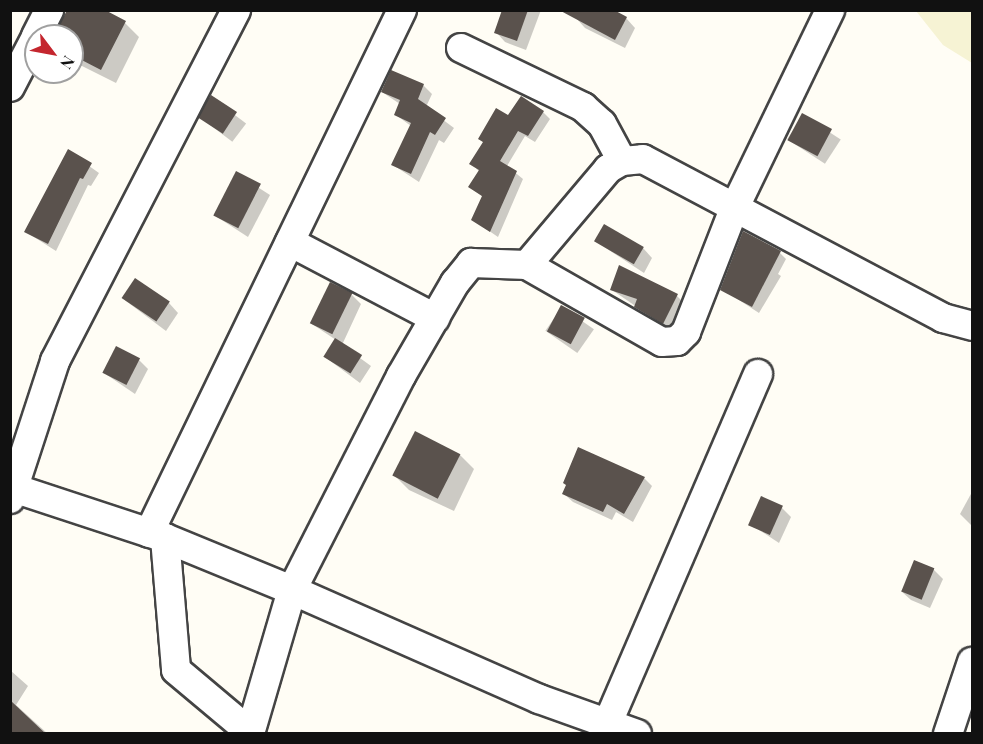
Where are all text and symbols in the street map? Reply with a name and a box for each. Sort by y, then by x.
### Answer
north arrow [24,24,84,84]
text: N [56,52,80,73]

